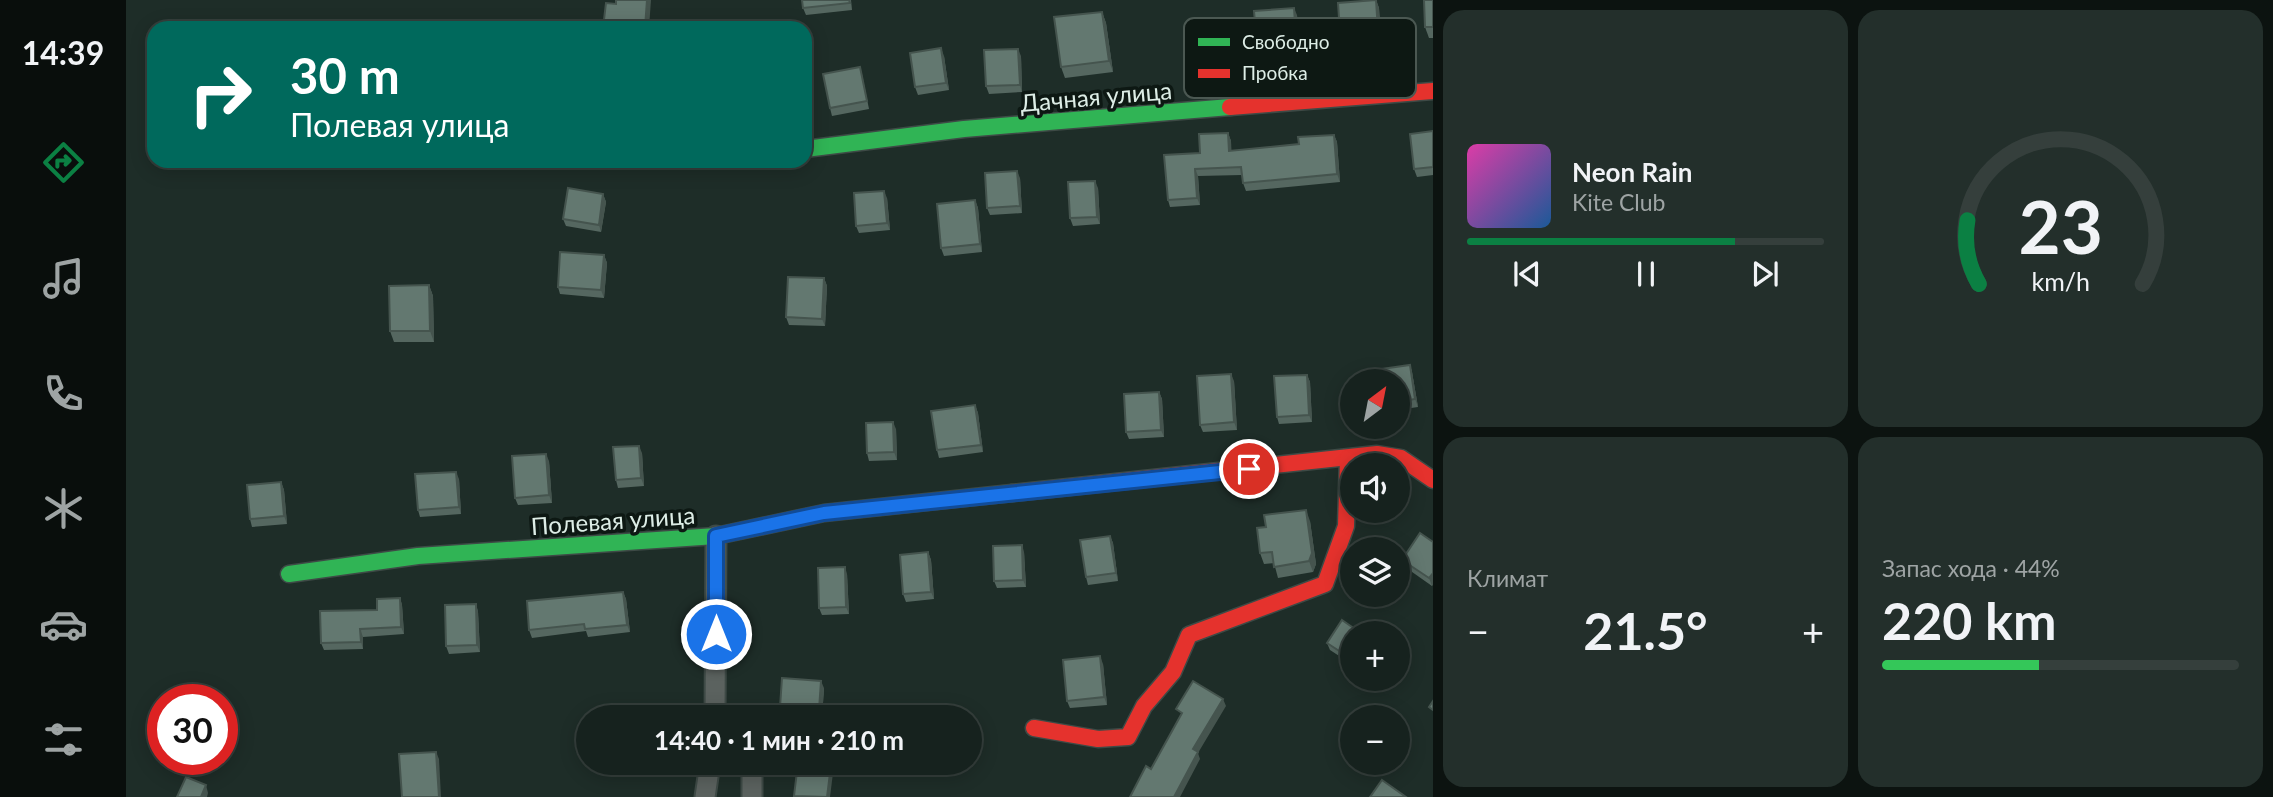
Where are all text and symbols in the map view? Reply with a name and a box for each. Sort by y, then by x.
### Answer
legend [1184,18,1416,98]
text: Свободно [1242,30,1330,53]
text: 14:39 [22,33,104,72]
text: 30 m [290,46,400,104]
icon: right [175,49,266,140]
text: Пробка [1242,61,1308,84]
street label: Дачная улица [1019,75,1173,117]
text: Полевая улица [290,105,510,144]
icon: directions [39,138,88,187]
text: Neon Rain [1572,156,1692,188]
text: 23 [2018,183,2103,271]
text: Kite Club [1572,188,1665,216]
icon: music [39,254,88,303]
icon: previous [1508,255,1546,293]
icon: pause [1627,255,1665,293]
icon: next [1746,255,1784,293]
text: km/h [2031,266,2090,296]
icon: phone [39,369,88,418]
north arrow [1340,369,1410,439]
map controls [1340,369,1410,775]
pin [1219,439,1279,499]
icon: arrive [1230,450,1268,488]
button: sound [1340,453,1410,523]
icon: climate [39,484,88,533]
street label: Полевая улица [530,500,696,540]
button: layers [1340,537,1410,607]
text: Запас хода · 44% [1882,554,2060,582]
text: Климат [1467,564,1548,592]
text: 220 km [1882,589,2056,651]
position arrow [679,597,753,671]
text: 21.5° [1583,599,1708,661]
icon: car [39,600,88,649]
text: − [1467,608,1489,654]
text: + [1802,608,1824,654]
button: + [1340,621,1410,691]
speed limit sign: 30 [147,684,238,775]
button: − [1340,705,1410,775]
icon: filters [39,715,88,764]
text: 14:40 · 1 мин · 210 m [654,724,904,756]

